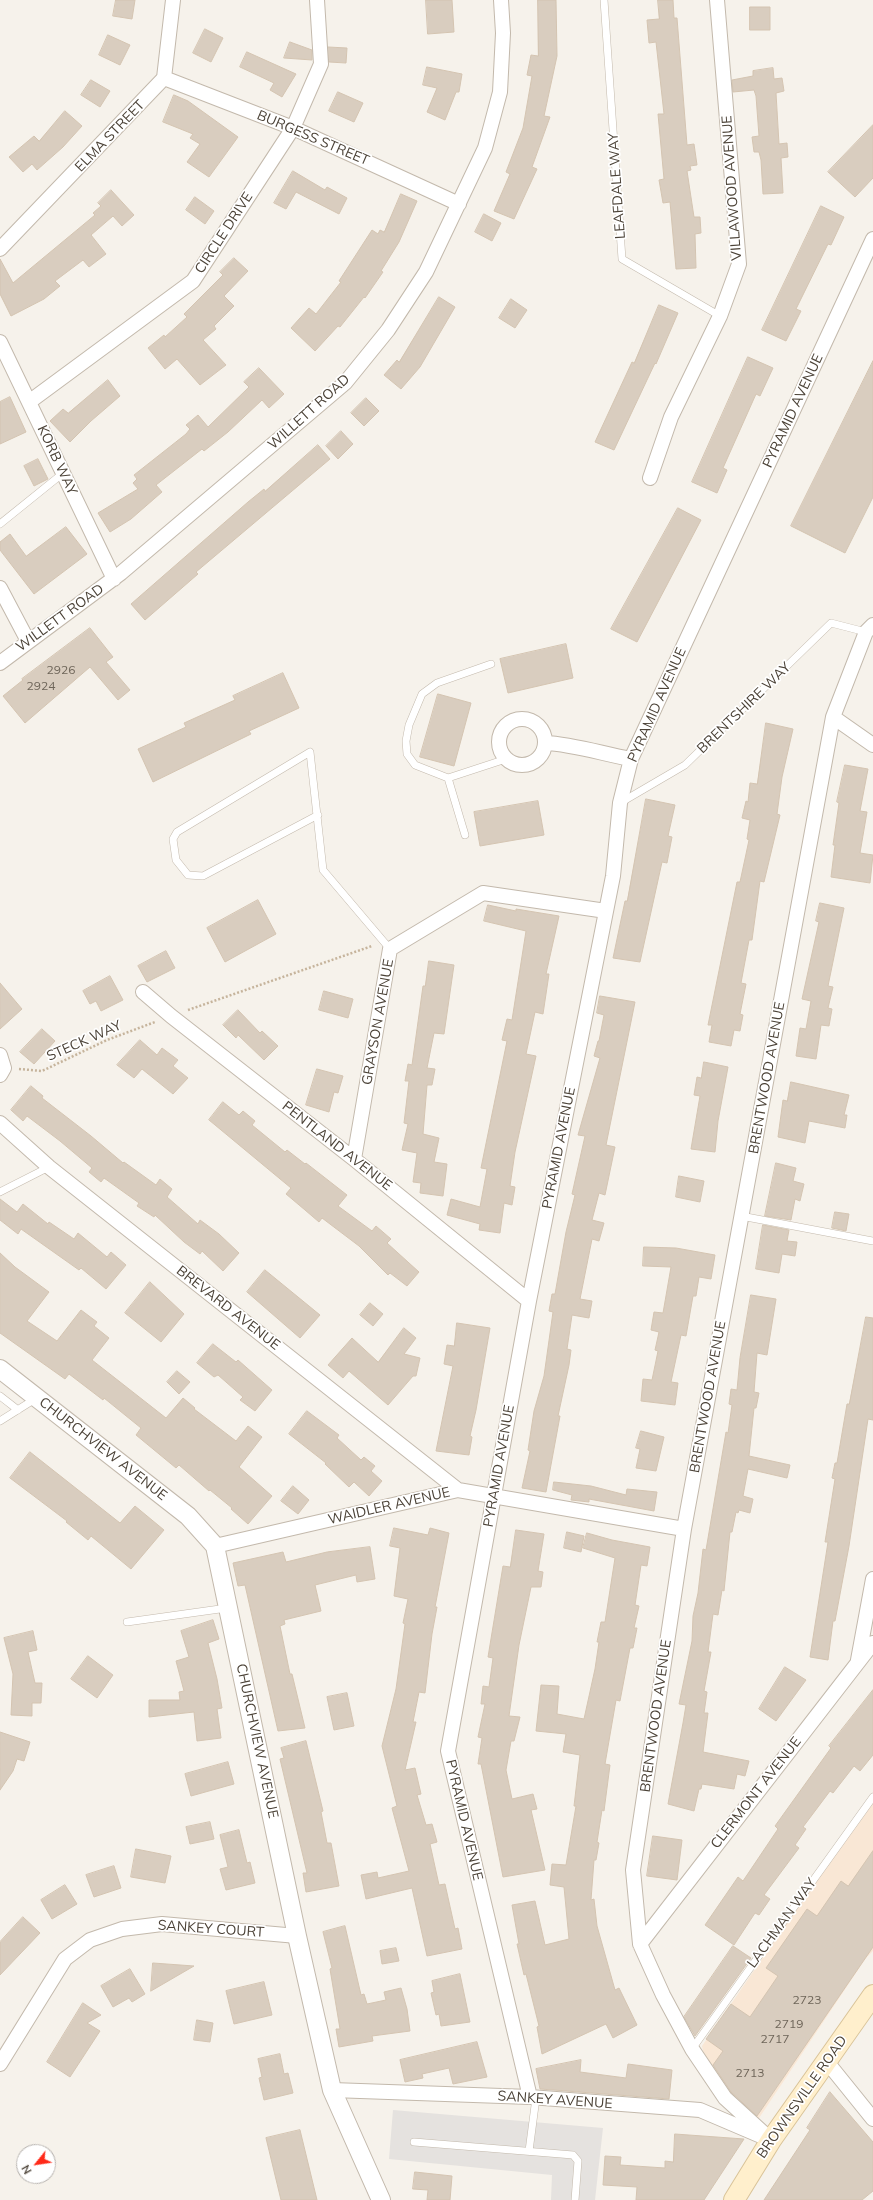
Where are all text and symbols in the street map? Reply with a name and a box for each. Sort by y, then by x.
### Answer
street label: ELMA STREET [72,97,148,175]
street label: BURGESS STREET [254,107,372,169]
street label: VILLAWOOD AVENUE [719,115,745,261]
street label: LEAFDALE WAY [605,132,629,240]
street label: CIRCLE DRIVE [191,189,257,277]
street label: PYRAMID AVENUE [759,351,827,471]
street label: WILLETT ROAD [265,371,353,453]
street label: KORB WAY [34,423,80,497]
street label: WILLETT ROAD [13,581,107,655]
street label: PYRAMID AVENUE [624,645,690,765]
street label: BRENTSHIRE WAY [694,659,794,757]
house number: 2926 [47,663,75,677]
house number: 2924 [27,679,55,693]
street label: GRAYSON AVENUE [359,958,397,1086]
street label: BRENTWOOD AVENUE [745,1001,789,1155]
street label: STECK WAY [44,1017,124,1065]
street label: PYRAMID AVENUE [539,1086,579,1210]
street label: PENTLAND AVENUE [279,1098,395,1194]
street label: BREVARD AVENUE [173,1262,283,1354]
street label: BRENTWOOD AVENUE [686,1320,730,1474]
street label: CHURCHVIEW AVENUE [36,1394,170,1504]
street label: PYRAMID AVENUE [480,1404,518,1528]
street label: WAIDLER AVENUE [326,1484,452,1528]
street label: BRENTWOOD AVENUE [637,1639,675,1793]
street label: CHURCHVIEW AVENUE [232,1662,282,1820]
street label: CLERMONT AVENUE [707,1734,805,1852]
street label: PYRAMID AVENUE [442,1758,486,1882]
street label: LACHMAN WAY [744,1875,820,1971]
street label: SANKEY COURT [157,1917,265,1941]
house number: 2723 [793,1993,821,2007]
house number: 2719 [775,2017,803,2031]
street label: BROWNSVILLE ROAD [753,2032,851,2162]
house number: 2717 [761,2032,789,2046]
house number: 2713 [736,2066,764,2080]
street label: SANKEY AVENUE [497,2088,613,2112]
north arrow [16,2144,56,2184]
text: N [18,2162,35,2177]

